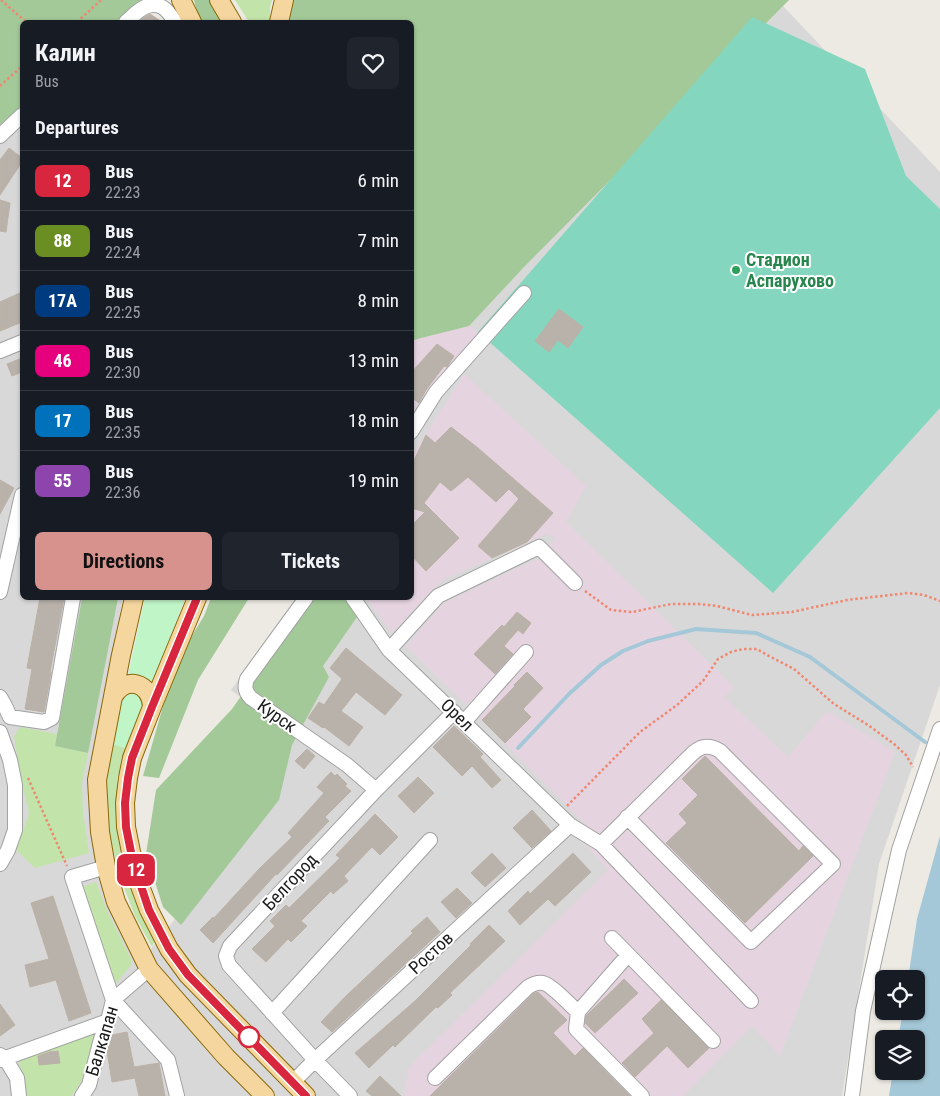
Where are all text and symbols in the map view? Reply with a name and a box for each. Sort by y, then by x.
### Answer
button: heart [347,37,399,89]
text: Калин [35,39,96,67]
text: Bus [35,72,59,91]
text: Departures [35,116,119,139]
text: Bus [105,160,134,183]
text: 6 min [357,169,399,192]
text: 12 [53,170,72,191]
text: 22:23 [105,183,140,202]
text: Bus [105,220,134,243]
text: 7 min [357,229,399,252]
text: 88 [53,230,72,251]
text: 22:24 [105,243,140,262]
place label: Стадион Аспарухово [746,249,834,291]
marker: Стадион Аспарухово [730,264,742,276]
text: Bus [105,280,134,303]
text: 8 min [357,289,399,312]
text: 17А [48,290,77,311]
text: 22:25 [105,303,140,322]
text: Bus [105,340,134,363]
text: 13 min [348,349,399,372]
text: 46 [53,350,72,371]
text: 22:30 [105,363,140,382]
text: Bus [105,400,134,423]
text: 18 min [348,409,399,432]
text: 17 [53,410,72,431]
text: 22:35 [105,423,140,442]
text: Bus [105,460,134,483]
text: 19 min [348,469,399,492]
text: 55 [53,470,72,491]
text: 22:36 [105,483,140,502]
button: Directions [35,532,212,590]
button: Tickets [222,532,399,590]
street label: Орел [437,694,478,735]
street label: Курск [254,695,301,737]
street label: Белгород [258,849,321,914]
line badge: 12 [114,854,158,886]
text: 12 [127,859,145,880]
street label: Ростов [404,927,457,978]
map controls [875,970,925,1080]
button: locate [875,970,925,1020]
street label: Балкапан [81,1003,122,1078]
unlabelled marker [238,1026,260,1048]
button: layers [875,1030,925,1080]

